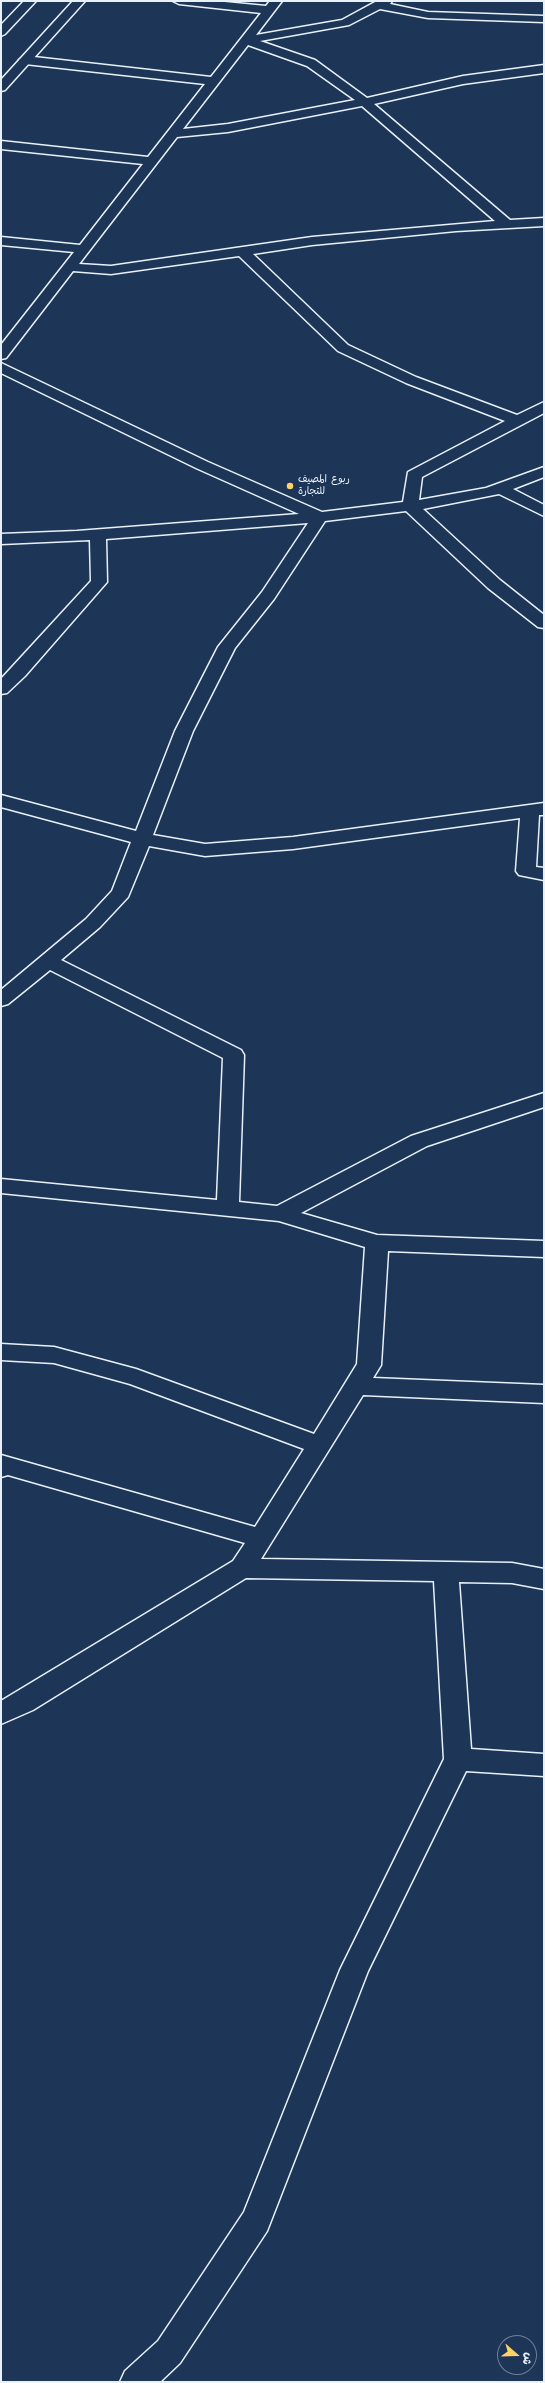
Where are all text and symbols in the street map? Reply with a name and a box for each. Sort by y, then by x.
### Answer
place label: ربوع المصيف للتجارة [298,474,350,498]
marker: ربوع المصيف للتجارة [285,481,295,491]
north arrow [497,2335,537,2375]
text: ش [519,2351,537,2367]

